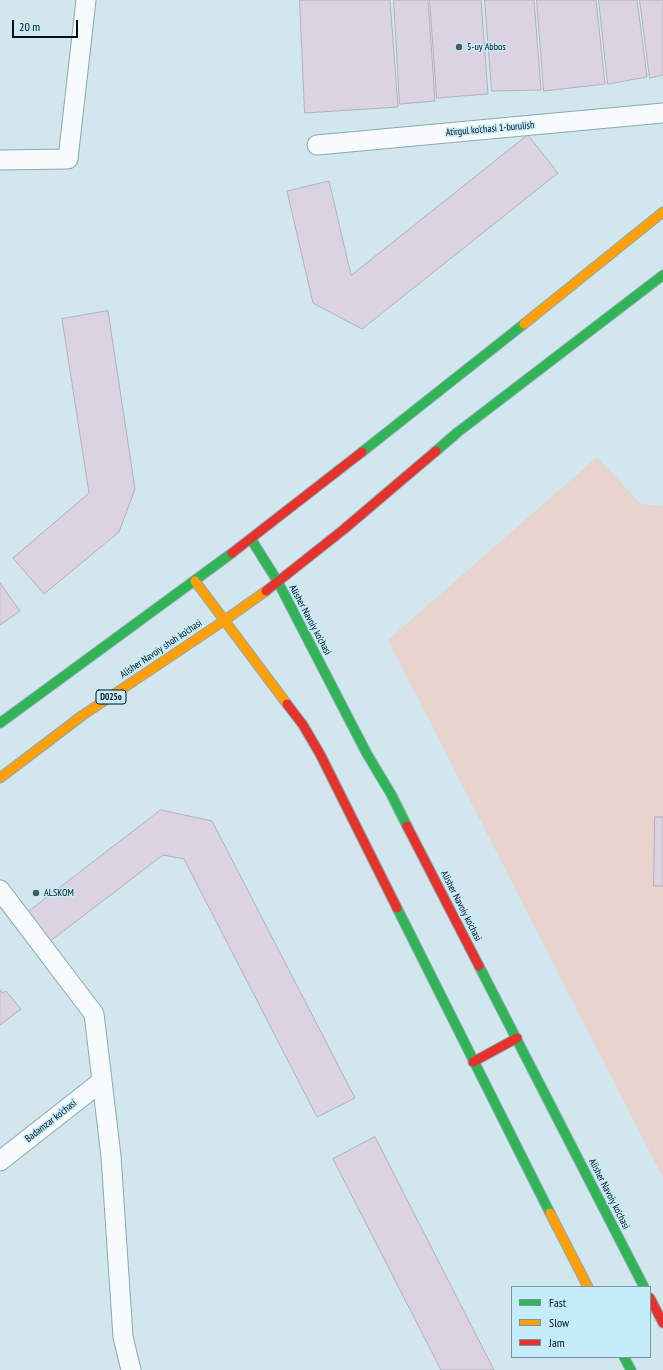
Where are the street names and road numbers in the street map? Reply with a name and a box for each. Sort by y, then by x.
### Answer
street label: Atirgul ko'chasi 1-burulish [445,119,535,139]
street label: Alisher Navoiy ko’chasi [286,583,334,657]
street label: Alisher Navoiy shoh ko'chasi [118,617,204,681]
road number: D025o [96,690,126,704]
street label: Alisher Navoiy ko’chasi [438,869,484,943]
street label: Badamzar ko'chasi [23,1097,79,1145]
street label: Alisher Navoiy ko’chasi [586,1157,632,1231]

